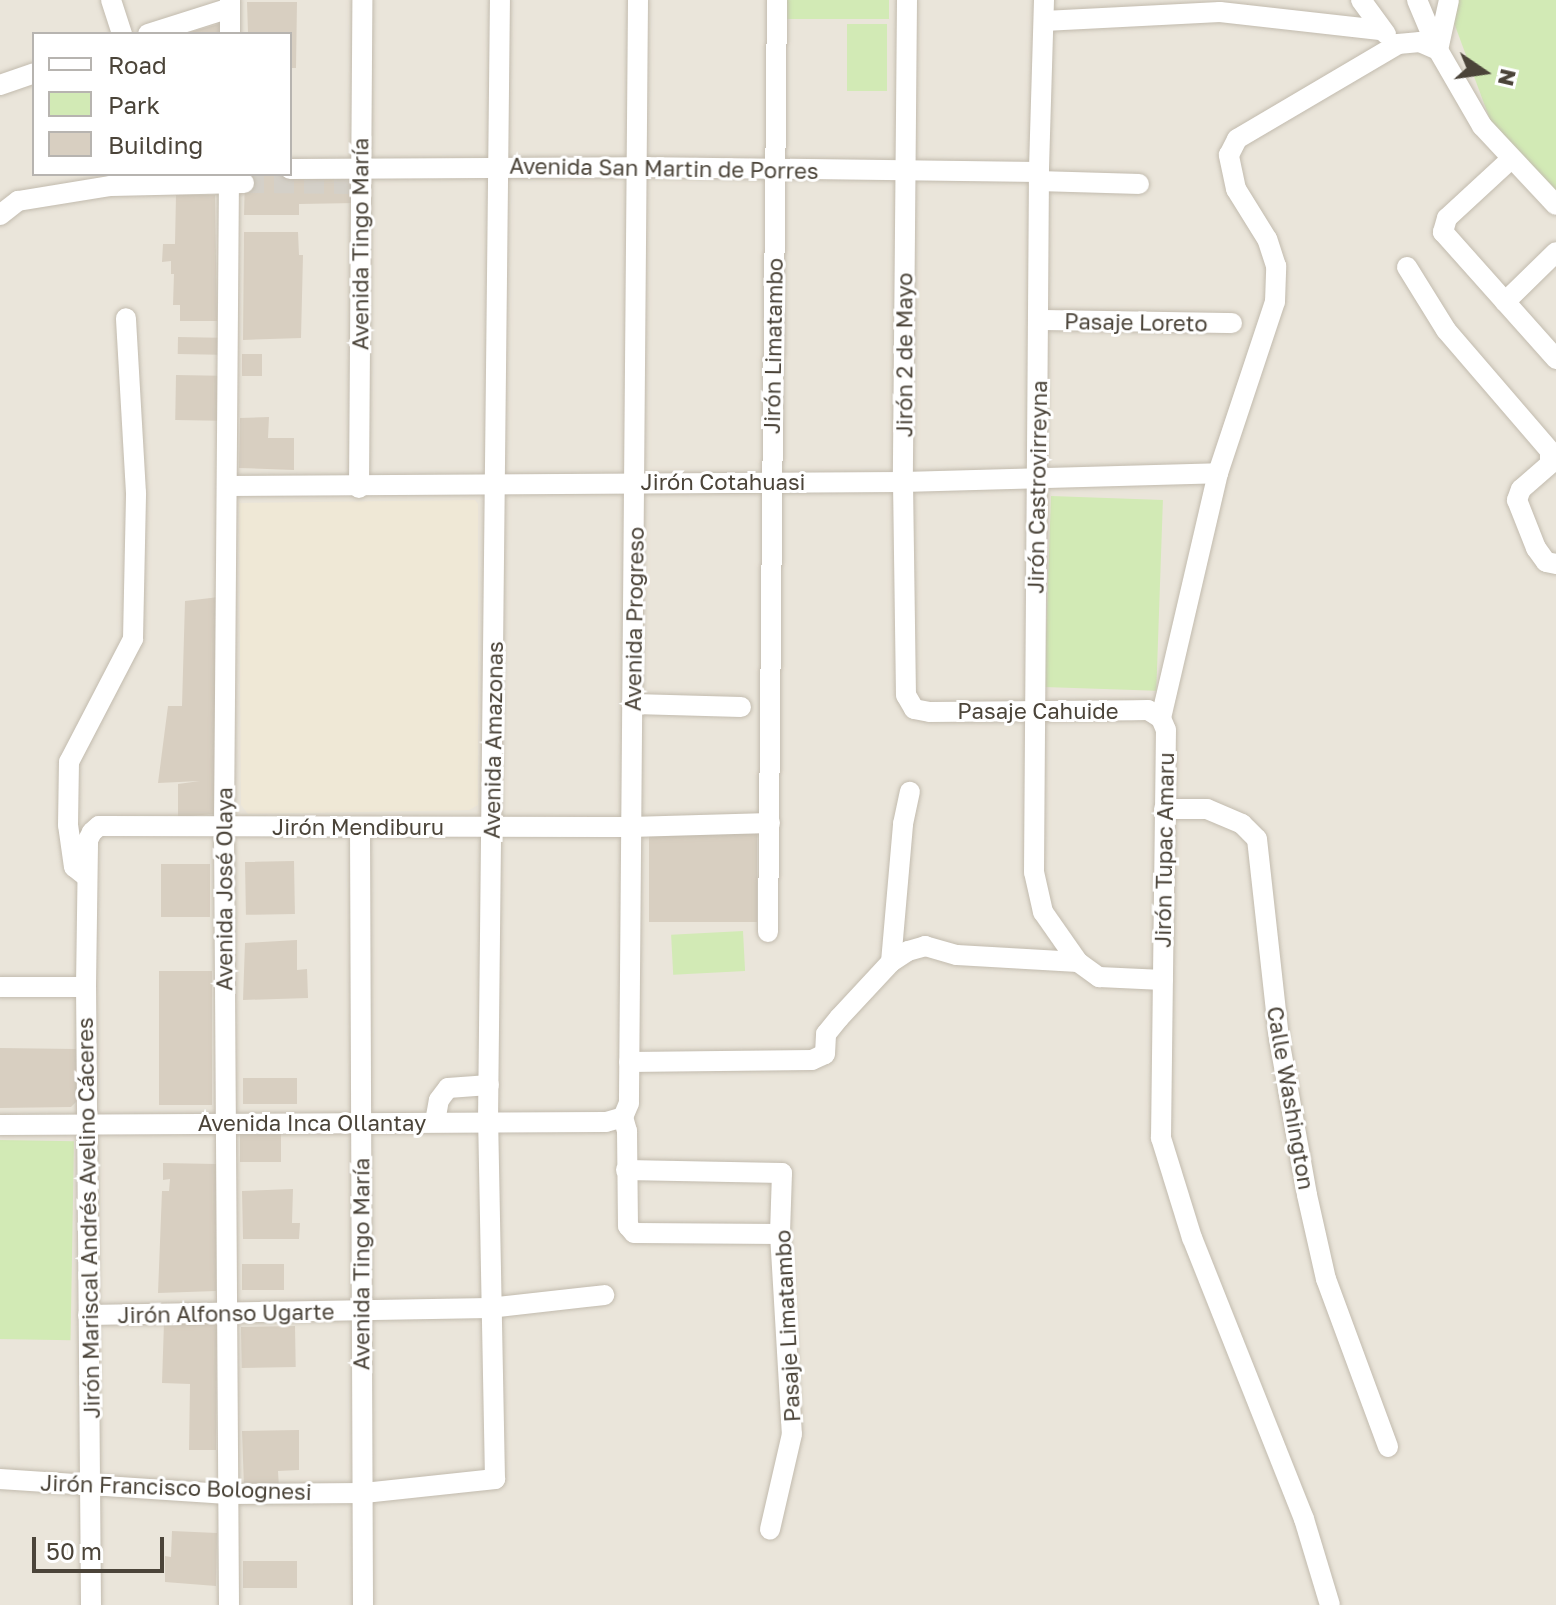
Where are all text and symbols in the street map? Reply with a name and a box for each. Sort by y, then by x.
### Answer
legend [32,32,292,176]
north arrow [1444,32,1524,112]
text: Road [108,50,167,79]
text: N [1493,66,1523,89]
text: Park [108,90,160,119]
text: Building [108,130,203,159]
street label: Avenida Tingo María [347,138,373,350]
street label: Avenida San Martin de Porres [509,152,819,184]
street label: Jirón Limatambo [758,258,788,434]
street label: Jirón 2 de Mayo [891,273,917,437]
street label: Pasaje Loreto [1064,308,1208,336]
street label: Jirón Castrovirreyna [1022,380,1052,594]
street label: Jirón Cotahuasi [641,469,805,495]
street label: Avenida Progreso [619,527,649,711]
street label: Avenida Amazonas [478,641,508,839]
street label: Pasaje Cahuide [957,698,1119,724]
street label: Jirón Tupac Amaru [1149,752,1179,948]
street label: Avenida José Olaya [211,787,237,991]
street label: Jirón Mendiburu [272,814,444,840]
street label: Calle Washington [1262,1004,1320,1192]
street label: Jirón Mariscal Andrés Avelino Cáceres [71,1017,105,1419]
street label: Avenida Inca Ollantay [198,1110,426,1136]
street label: Avenida Tingo María [348,1158,374,1370]
street label: Pasaje Limatambo [769,1229,805,1423]
street label: Jirón Alfonso Ugarte [117,1298,335,1328]
street label: Jirón Francisco Bolognesi [40,1469,312,1505]
scale bar [36,1521,168,1571]
text: 50 m [46,1536,102,1565]

